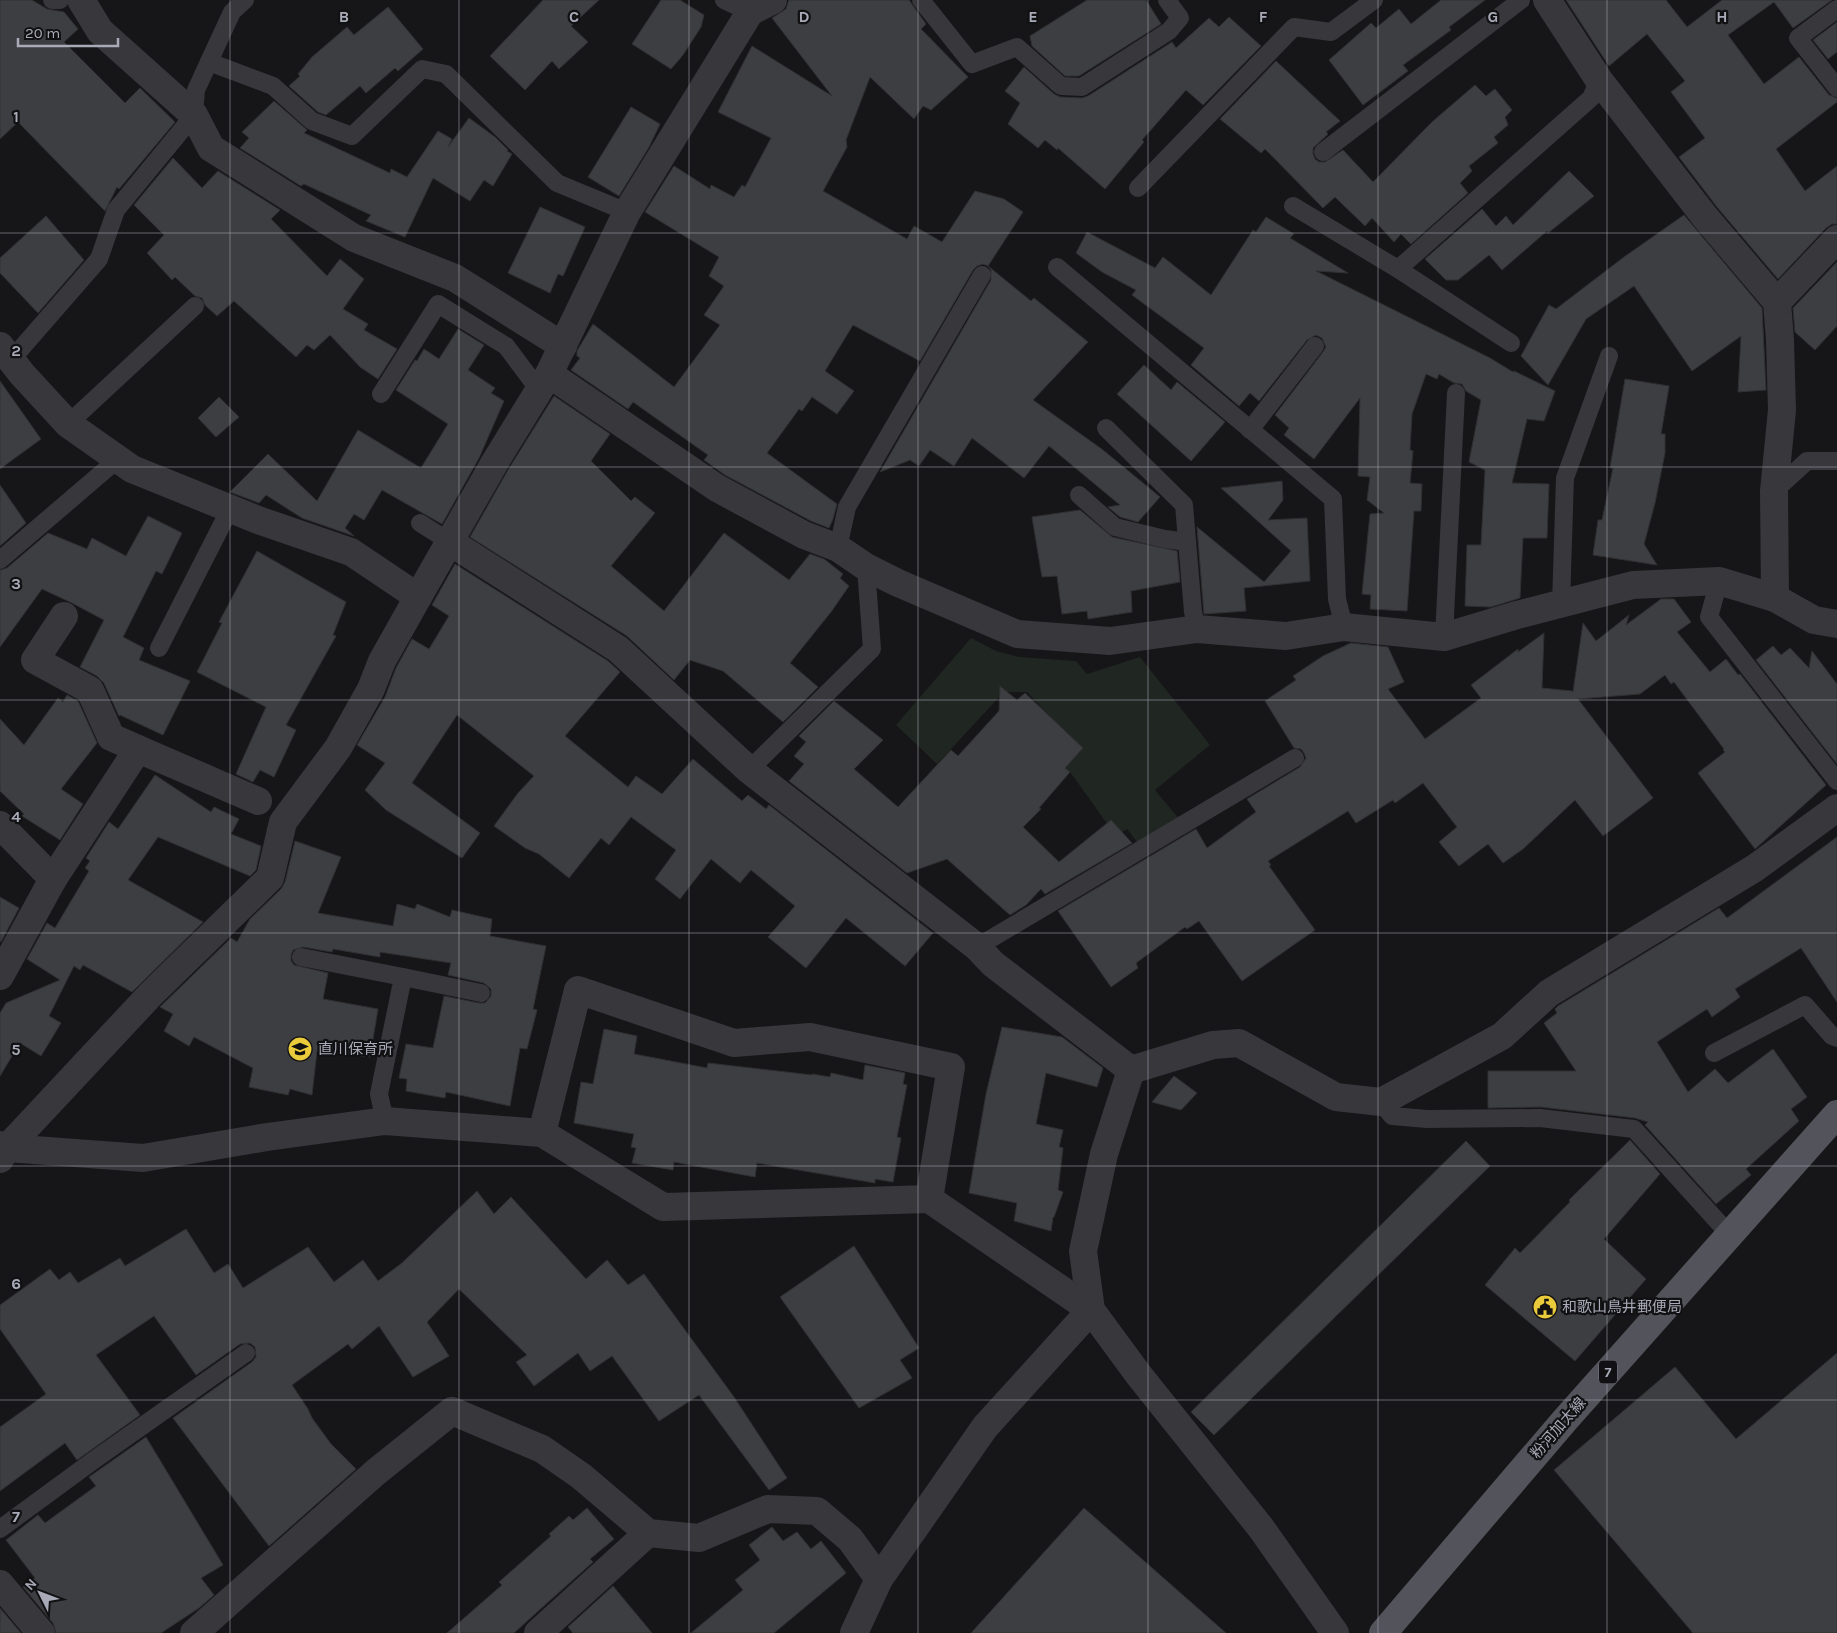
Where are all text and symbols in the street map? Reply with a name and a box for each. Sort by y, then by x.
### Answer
text: B [339,7,349,26]
text: C [569,7,579,26]
text: D [799,7,810,26]
text: E [1028,7,1038,26]
text: F [1259,7,1268,26]
text: G [1488,7,1498,26]
text: H [1716,7,1728,26]
scale bar [18,15,118,47]
text: 20 m [25,24,60,42]
text: 1 [13,107,19,126]
text: 2 [11,341,21,360]
text: 3 [11,574,21,593]
text: 4 [11,807,21,826]
school or university icon: 直川保育所 [287,1036,313,1062]
text: 5 [11,1040,21,1059]
place label: 直川保育所 [318,1040,393,1058]
text: 6 [11,1274,21,1293]
public building icon: 和歌山鳥井郵便局 [1532,1294,1558,1320]
place label: 和歌山鳥井郵便局 [1562,1298,1682,1316]
road number: 7 [1599,1360,1617,1384]
street label: 粉河加太線 [1527,1394,1589,1462]
text: 7 [12,1507,20,1526]
north arrow [15,1568,65,1618]
text: N [21,1575,40,1594]

